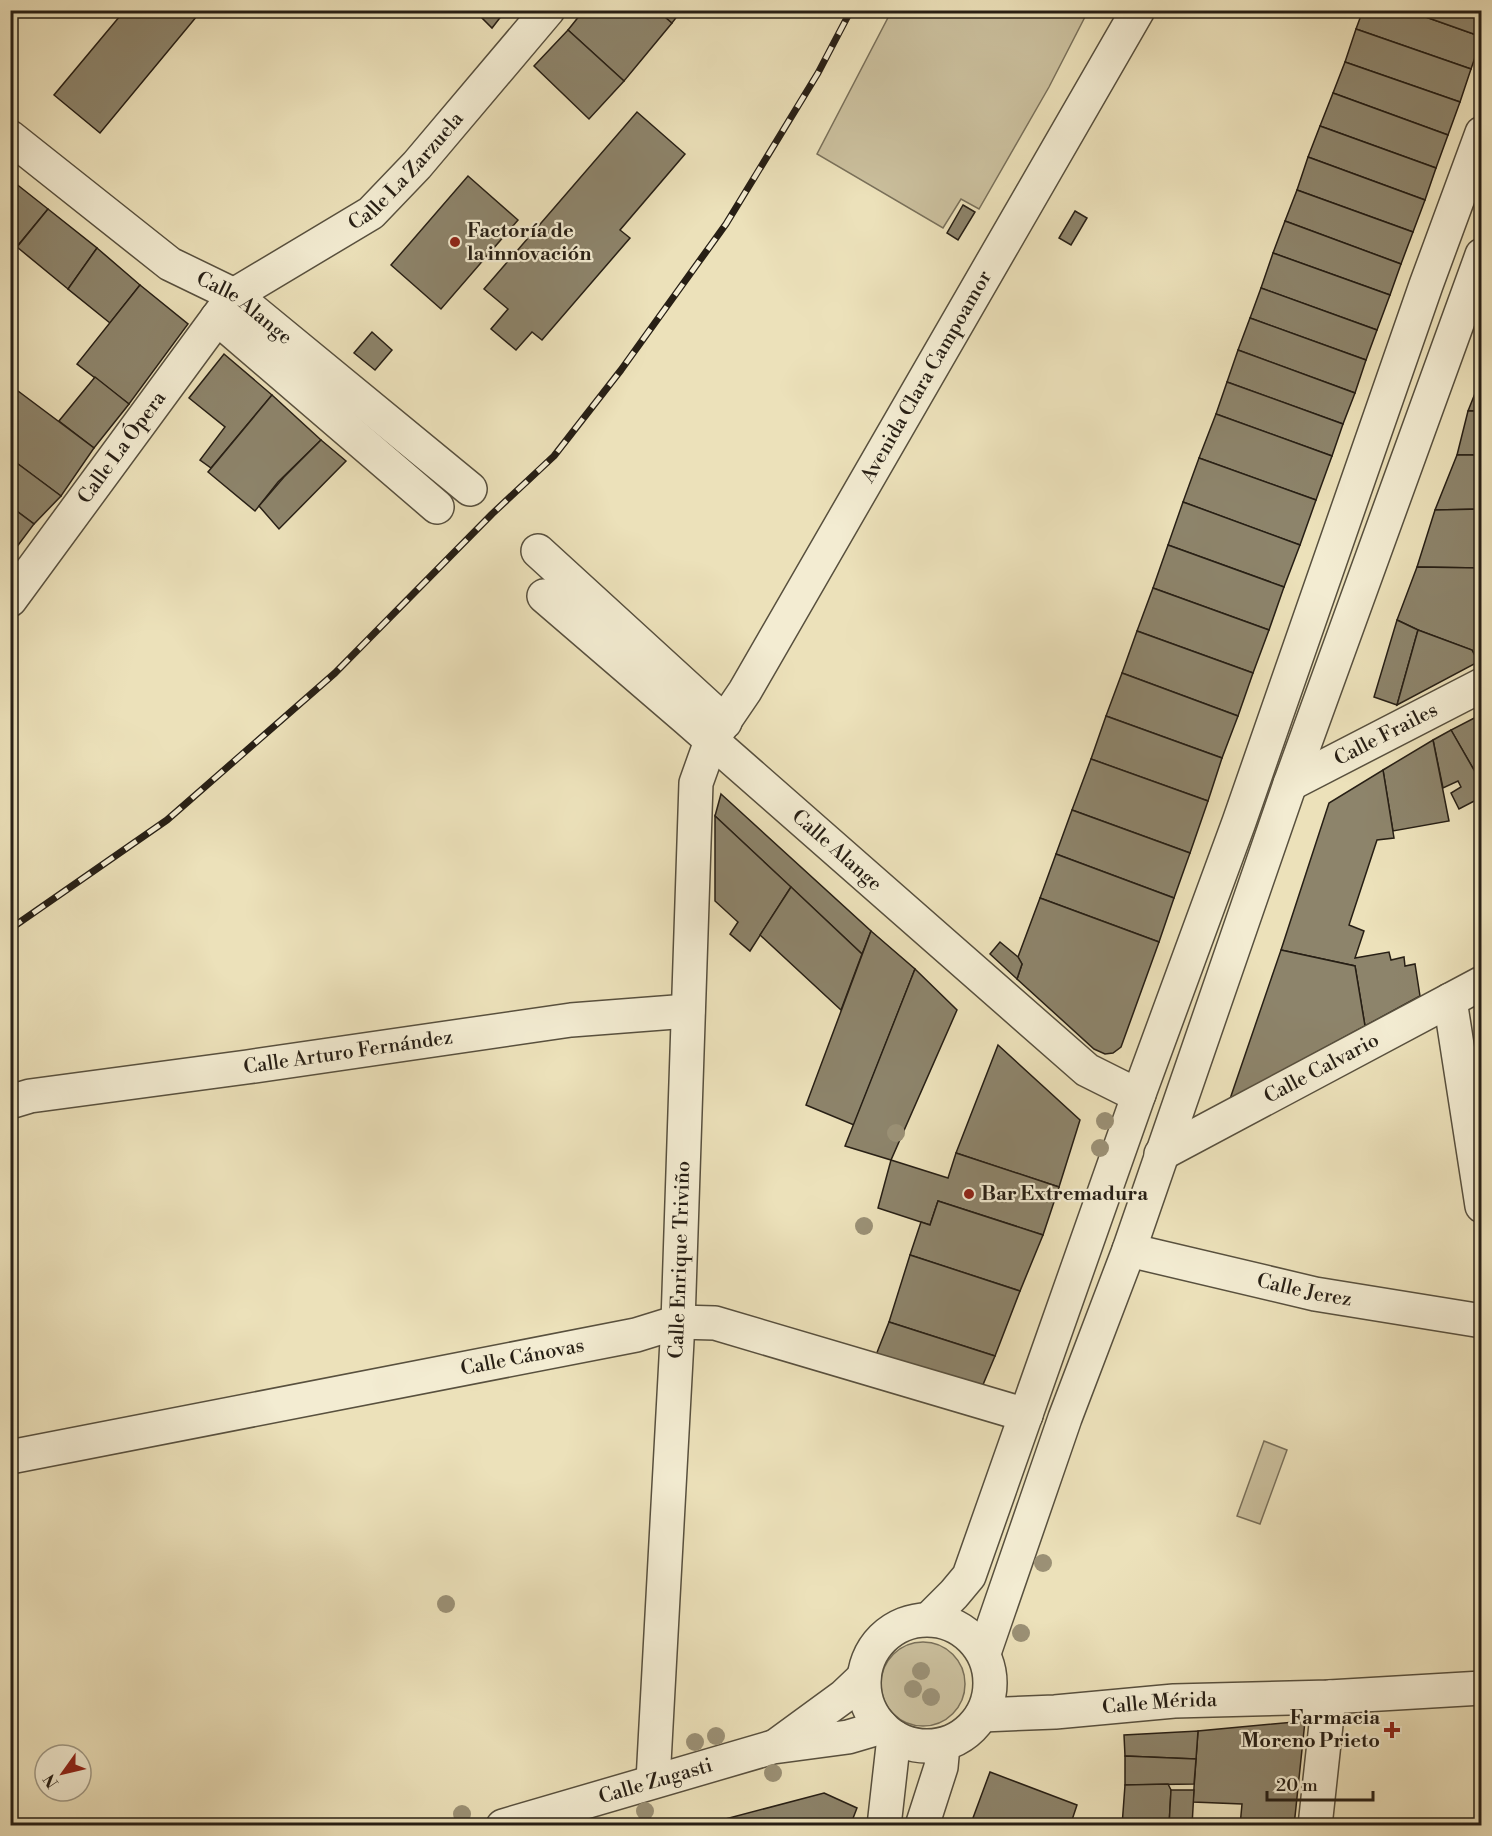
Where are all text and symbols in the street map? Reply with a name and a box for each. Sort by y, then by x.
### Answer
street label: Calle La Zarzuela [344,106,469,236]
place label: Factoría de la innovación [467,219,592,267]
marker: Factoría de la innovación [448,235,462,249]
street label: Calle Alange [192,266,297,350]
street label: Avenida Clara Campoamor [855,266,998,488]
street label: Calle La Ópera [72,386,172,509]
street label: Calle Frailes [1330,698,1442,772]
street label: Calle Alange [787,804,887,897]
street label: Calle Arturo Fernández [242,1025,454,1080]
street label: Calle Calvario [1260,1028,1383,1109]
street label: Calle Enrique Triviño [664,1160,696,1359]
place label: Bar Extremadura [981,1182,1148,1207]
marker: Bar Extremadura [962,1187,976,1201]
street label: Calle Jerez [1254,1268,1354,1312]
street label: Calle Cánovas [458,1333,586,1381]
street label: Calle Mérida [1101,1687,1218,1720]
place label: Farmacia Moreno Prieto [1241,1706,1380,1754]
marker: Farmacia Moreno Prieto [1385,1723,1399,1737]
north arrow [33,1743,93,1803]
street label: Calle Zugasti [596,1753,716,1810]
scale bar [1267,1764,1374,1802]
text: N [39,1770,63,1792]
text: 20 m [1276,1774,1318,1797]

